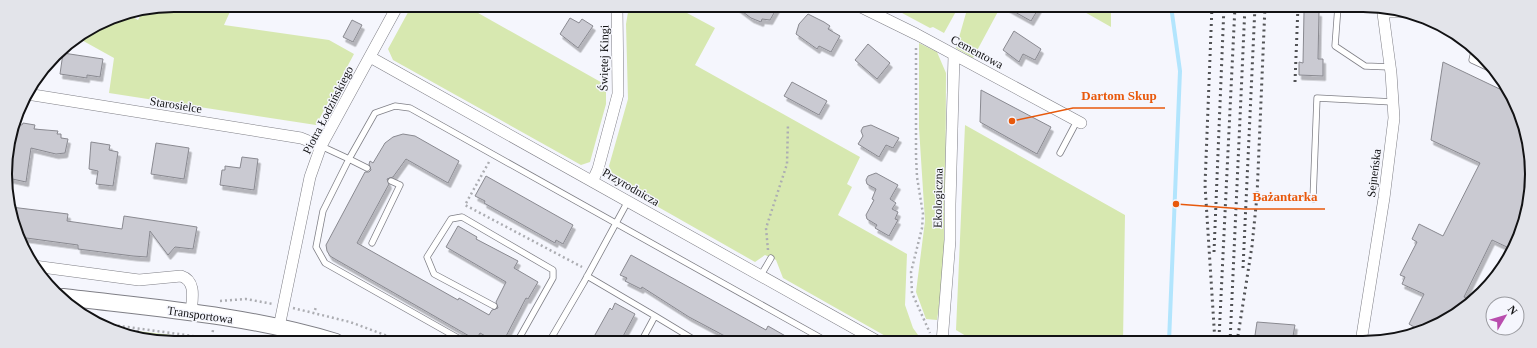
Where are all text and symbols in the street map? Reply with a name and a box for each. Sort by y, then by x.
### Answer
street label: Świętej Kingi [596,24,612,91]
street label: Cementowa [948,32,1006,72]
street label: Piotra Łodzińskiego [300,64,356,156]
callout: Dartom Skup [1073,83,1165,108]
text: Dartom Skup [1081,88,1157,103]
street label: Starosielce [149,94,203,116]
street label: Sejneńska [1364,147,1384,198]
street label: Przyrodnicza [600,165,662,209]
street label: Ekologiczna [930,167,946,228]
callout: Bażantarka [1244,184,1325,209]
text: Bażantarka [1253,189,1318,204]
north arrow [1485,296,1525,336]
street label: Transportowa [166,303,234,327]
text: N [1506,303,1520,317]

